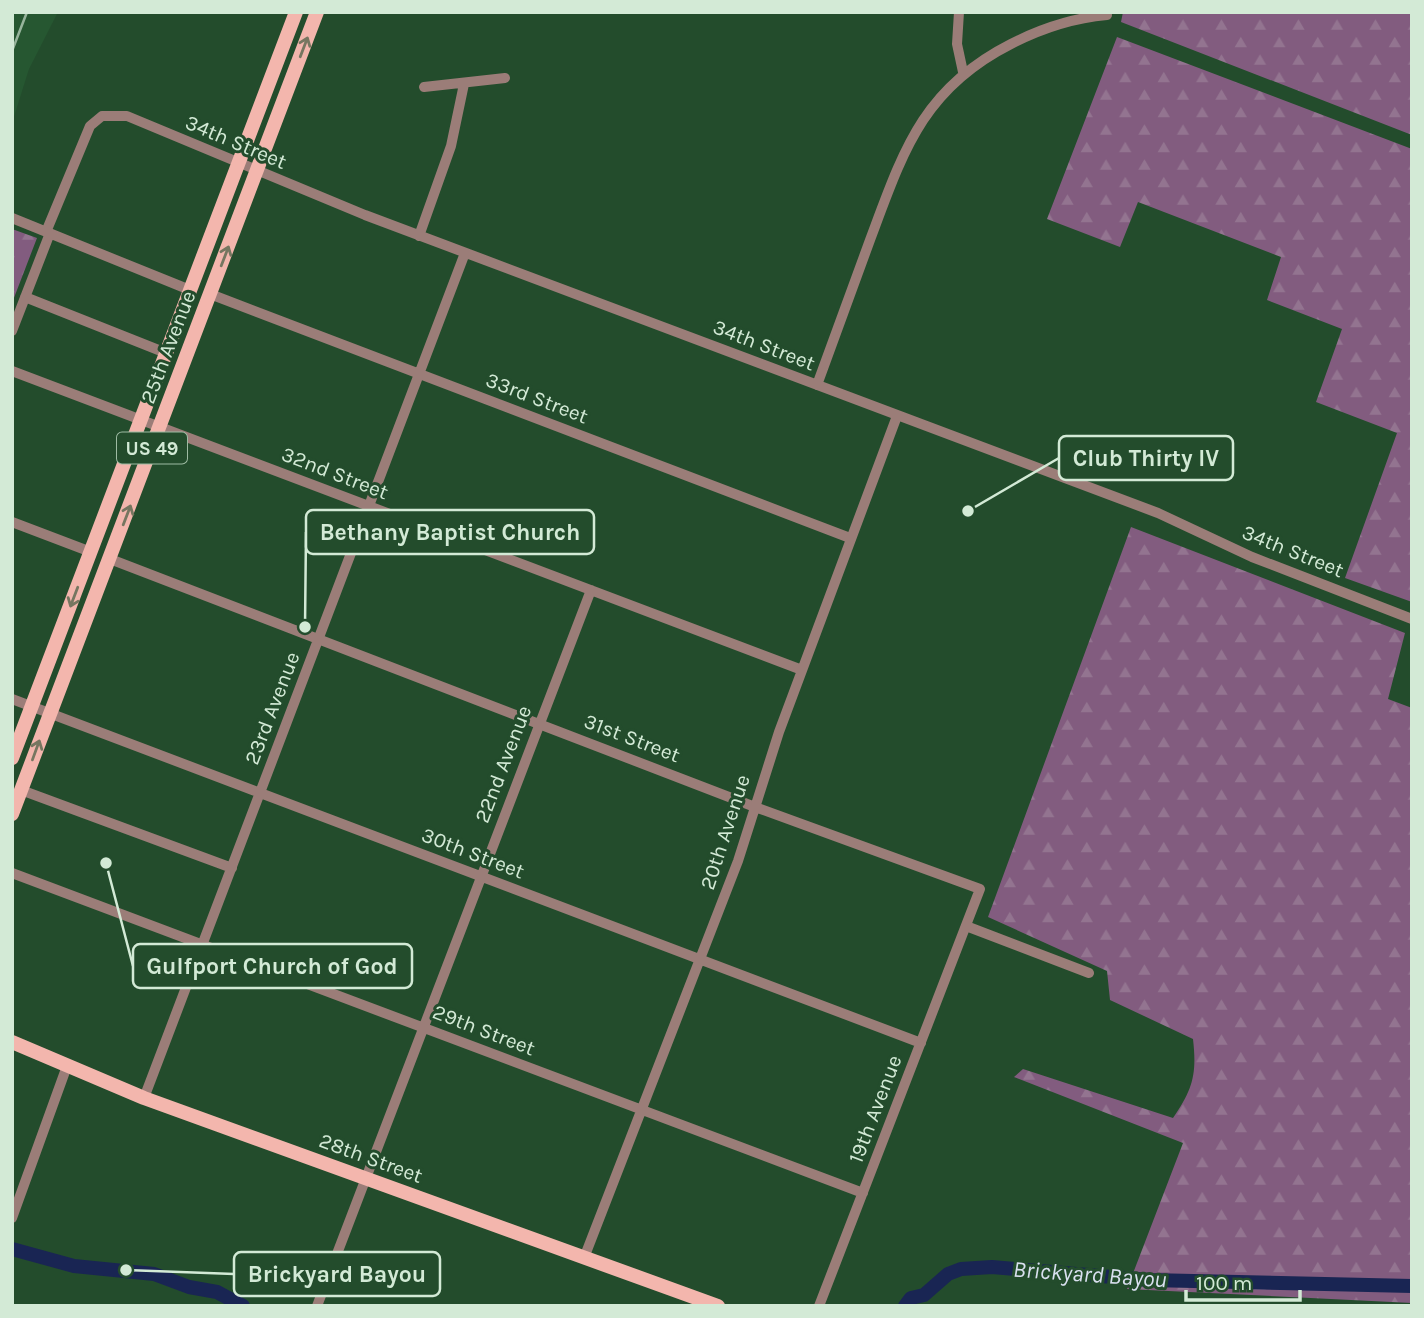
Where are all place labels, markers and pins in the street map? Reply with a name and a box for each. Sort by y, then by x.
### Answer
callout: Club Thirty IV [1059,436,1233,480]
callout: Bethany Baptist Church [306,510,594,554]
callout: Gulfport Church of God [133,944,412,988]
callout: Brickyard Bayou [234,1252,440,1296]

